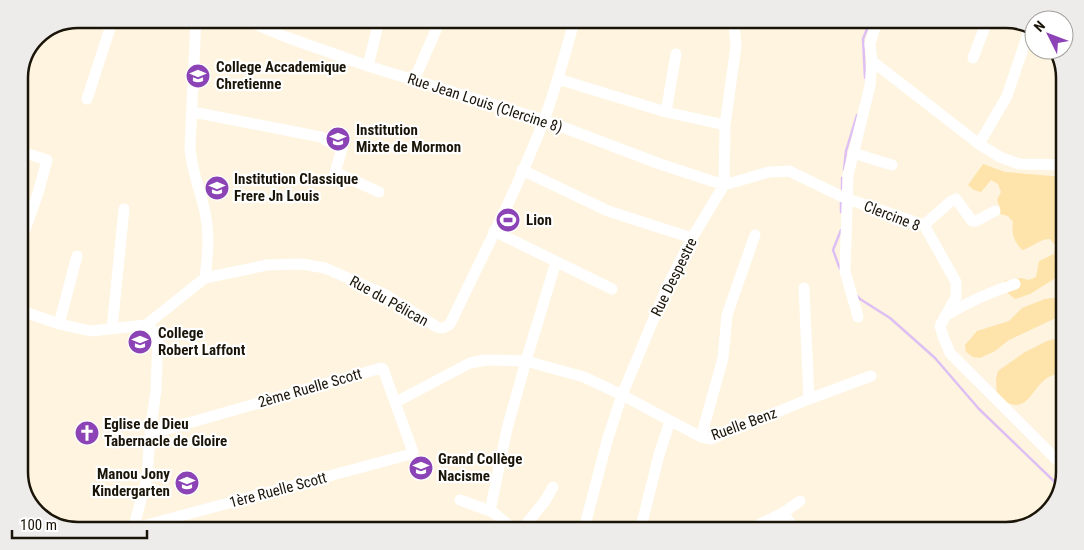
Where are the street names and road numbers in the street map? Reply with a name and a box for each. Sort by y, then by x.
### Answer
street label: Rue Jean Louis (Clercine 8) [405,69,565,137]
street label: Clercine 8 [861,197,923,235]
street label: Rue Despestre [647,235,701,319]
street label: Rue du Pélican [346,272,432,330]
street label: 2ème Ruelle Scott [256,365,364,411]
street label: Ruelle Benz [709,404,779,444]
street label: 1ère Ruelle Scott [227,468,329,512]

